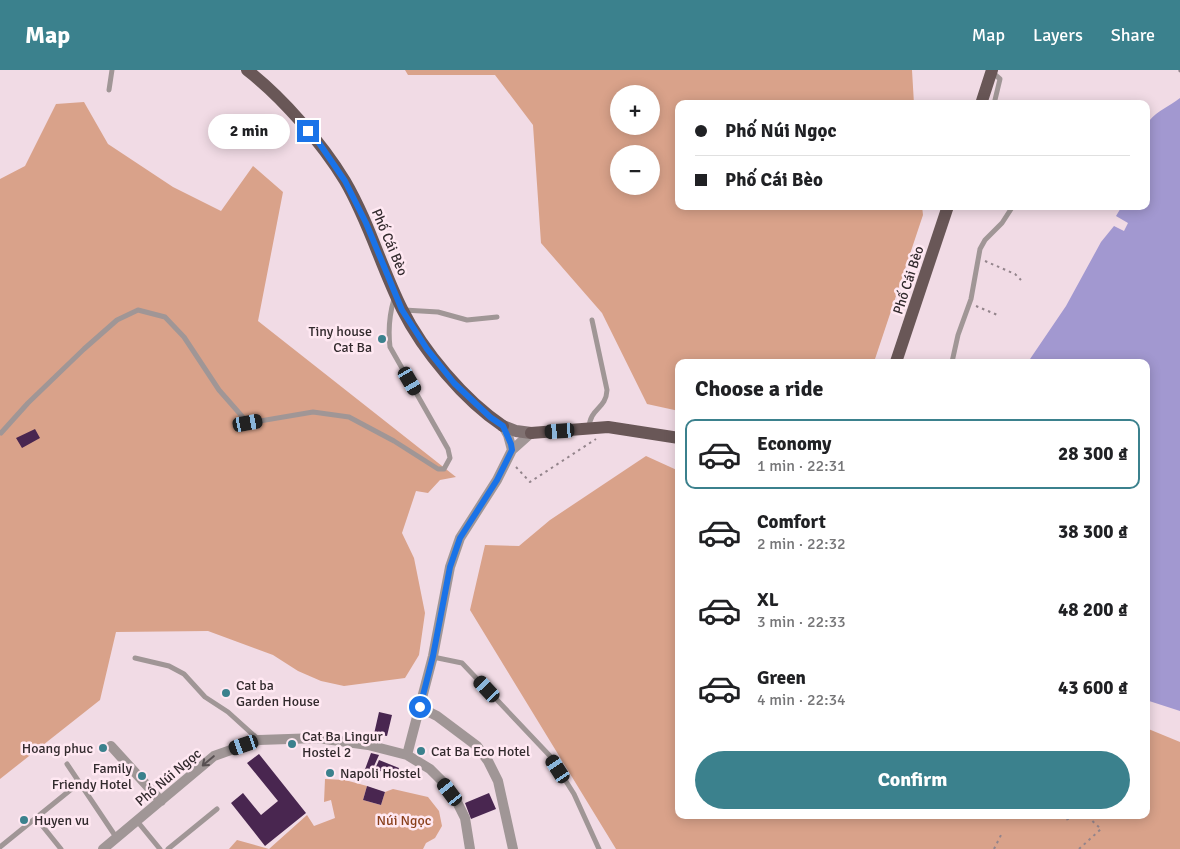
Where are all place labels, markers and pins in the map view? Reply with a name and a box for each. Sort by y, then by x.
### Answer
place label: Tiny house Cat Ba [309,323,372,356]
marker: Tiny house Cat Ba [376,333,388,345]
place label: Cat ba Garden House [236,677,320,710]
marker: Cat ba Garden House [220,687,232,699]
place label: Cat Ba Lingur Hostel 2 [302,728,383,761]
marker: Cat Ba Lingur Hostel 2 [286,738,298,750]
place label: Hoang phuc [22,740,93,757]
marker: Hoang phuc [97,742,109,754]
place label: Cat Ba Eco Hotel [431,743,530,760]
marker: Cat Ba Eco Hotel [415,745,427,757]
place label: Family Friendy Hotel [52,760,132,793]
place label: Napoli Hostel [340,765,421,782]
marker: Napoli Hostel [324,767,336,779]
marker: Family Friendy Hotel [136,770,148,782]
place label: Huyen vu [34,812,89,829]
marker: Huyen vu [18,814,30,826]

